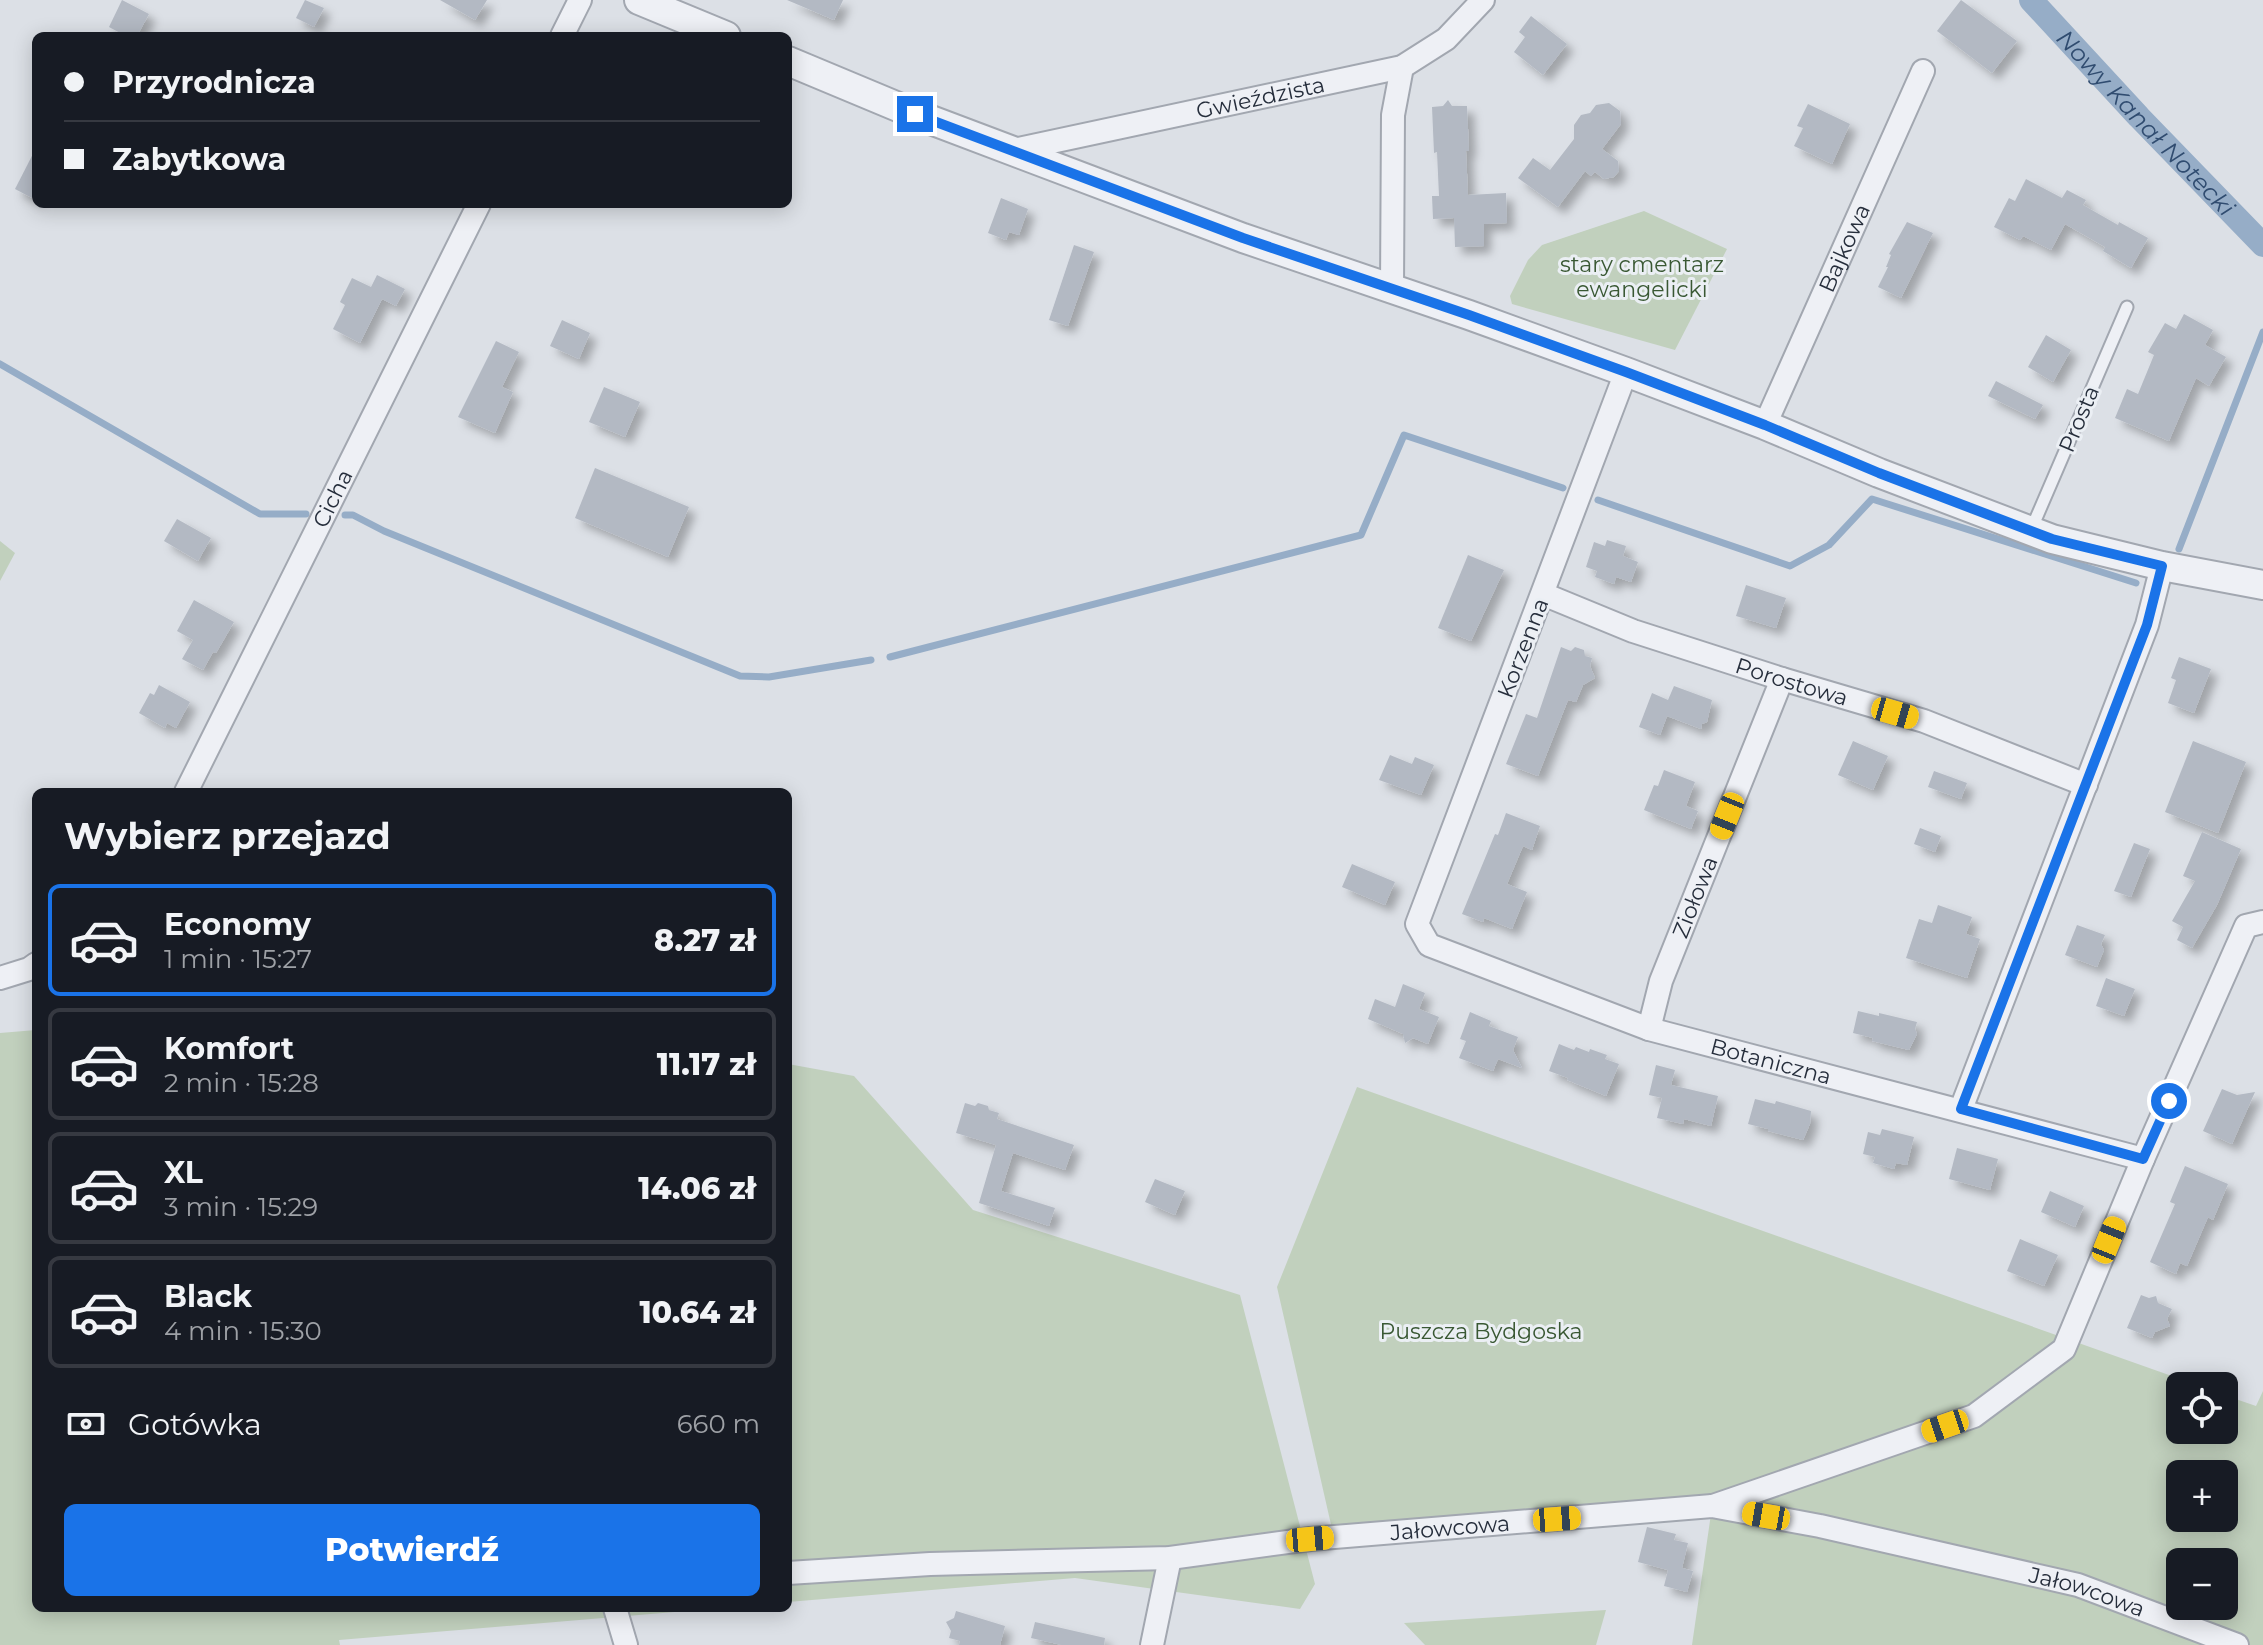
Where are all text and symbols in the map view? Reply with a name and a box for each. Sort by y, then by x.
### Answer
water label: Nowy Kanał Notecki [2051,23,2241,222]
text: Przyrodnicza [112,64,316,101]
street label: Gwieździsta [1194,70,1327,124]
route end [897,96,933,132]
text: Zabytkowa [112,141,286,178]
street label: Bajkowa [1813,200,1875,296]
park label: stary cmentarz ewangelicki [1560,251,1724,303]
street label: Prosta [2053,382,2105,456]
street label: Cicha [306,465,358,532]
street label: Korzenna [1492,594,1554,702]
street label: Porostowa [1732,651,1851,711]
car [1869,695,1921,731]
car [1707,789,1747,843]
text: Wybierz przejazd [64,814,391,858]
street label: Ziołowa [1666,852,1723,942]
icon: car [68,904,140,976]
text: Economy [164,906,311,943]
text: 8.27 zł [654,922,756,959]
text: 1 min · 15:27 [164,943,312,975]
icon: car [68,1028,140,1100]
text: Komfort [164,1030,294,1067]
street label: Botaniczna [1708,1032,1834,1090]
text: 11.17 zł [657,1046,756,1083]
text: 2 min · 15:28 [164,1067,319,1099]
route start [2151,1083,2187,1119]
icon: car [68,1152,140,1224]
text: XL [164,1154,203,1191]
text: 14.06 zł [638,1170,756,1207]
text: 3 min · 15:29 [164,1191,318,1223]
car [2089,1213,2129,1267]
icon: car [68,1276,140,1348]
text: Black [164,1278,252,1315]
text: 10.64 zł [639,1294,756,1331]
text: 4 min · 15:30 [164,1315,322,1347]
park label: Puszcza Bydgoska [1379,1318,1583,1345]
map controls [2166,1372,2238,1620]
button: locate [2166,1372,2238,1444]
icon: cash [64,1402,108,1446]
text: Gotówka [128,1406,262,1443]
car [1918,1407,1972,1445]
text: 660 m [677,1408,760,1440]
button: + [2166,1460,2238,1532]
car [1740,1500,1792,1532]
button: Potwierdź [64,1504,760,1596]
car [1532,1505,1582,1533]
street label: Jałowcowa [1388,1509,1511,1546]
car [1285,1525,1335,1553]
button: − [2166,1548,2238,1620]
street label: Jałowcowa [2026,1561,2149,1623]

